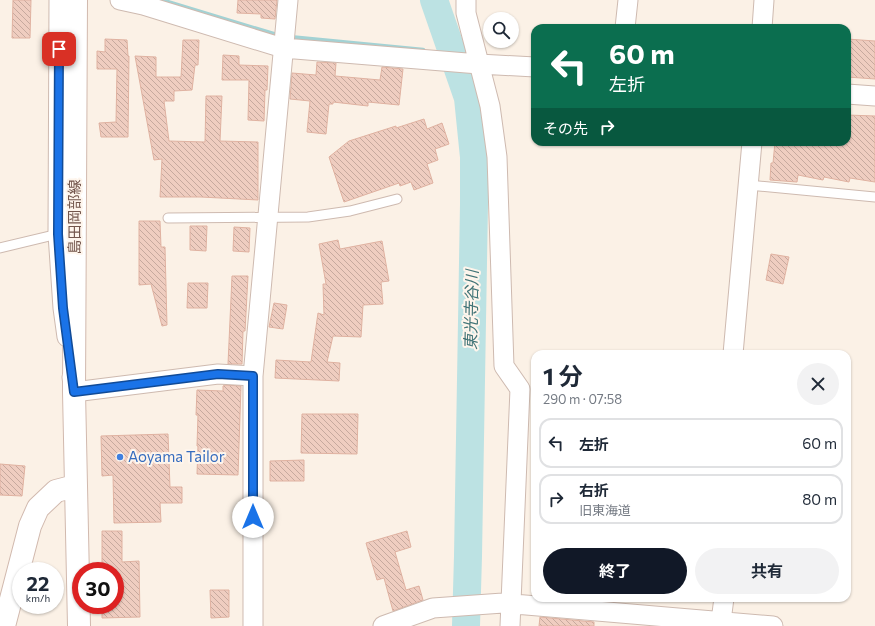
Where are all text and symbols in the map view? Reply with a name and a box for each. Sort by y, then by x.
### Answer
map controls [483,12,519,48]
button: search [483,12,519,48]
pin [42,32,76,66]
text: 60 m [609,36,675,70]
icon: arrive [48,38,70,60]
icon: left [543,40,595,92]
text: 左折 [609,73,645,95]
icon: right [596,116,618,138]
text: その先 [543,119,588,137]
street label: 島田岡部線 [65,179,83,255]
water label: 東光寺谷川 [460,268,481,350]
text: 1 分 [543,361,582,390]
button: close [797,363,839,405]
text: 290 m · 07:58 [543,391,622,407]
icon: left [545,432,567,454]
text: 60 m [802,434,837,452]
text: 左折 [579,435,609,453]
place label: Aoyama Tailor [128,447,225,465]
marker: Aoyama Tailor [115,452,125,462]
text: 右折 [579,481,609,499]
icon: right [545,488,567,510]
text: 80 m [802,490,837,508]
position arrow [232,496,274,538]
text: 旧東海道 [579,502,631,518]
button: 終了 [543,548,687,594]
button: 共有 [695,548,839,594]
speed limit sign: 30 [72,562,124,614]
text: 22 [27,571,49,595]
text: km/h [26,592,50,604]

